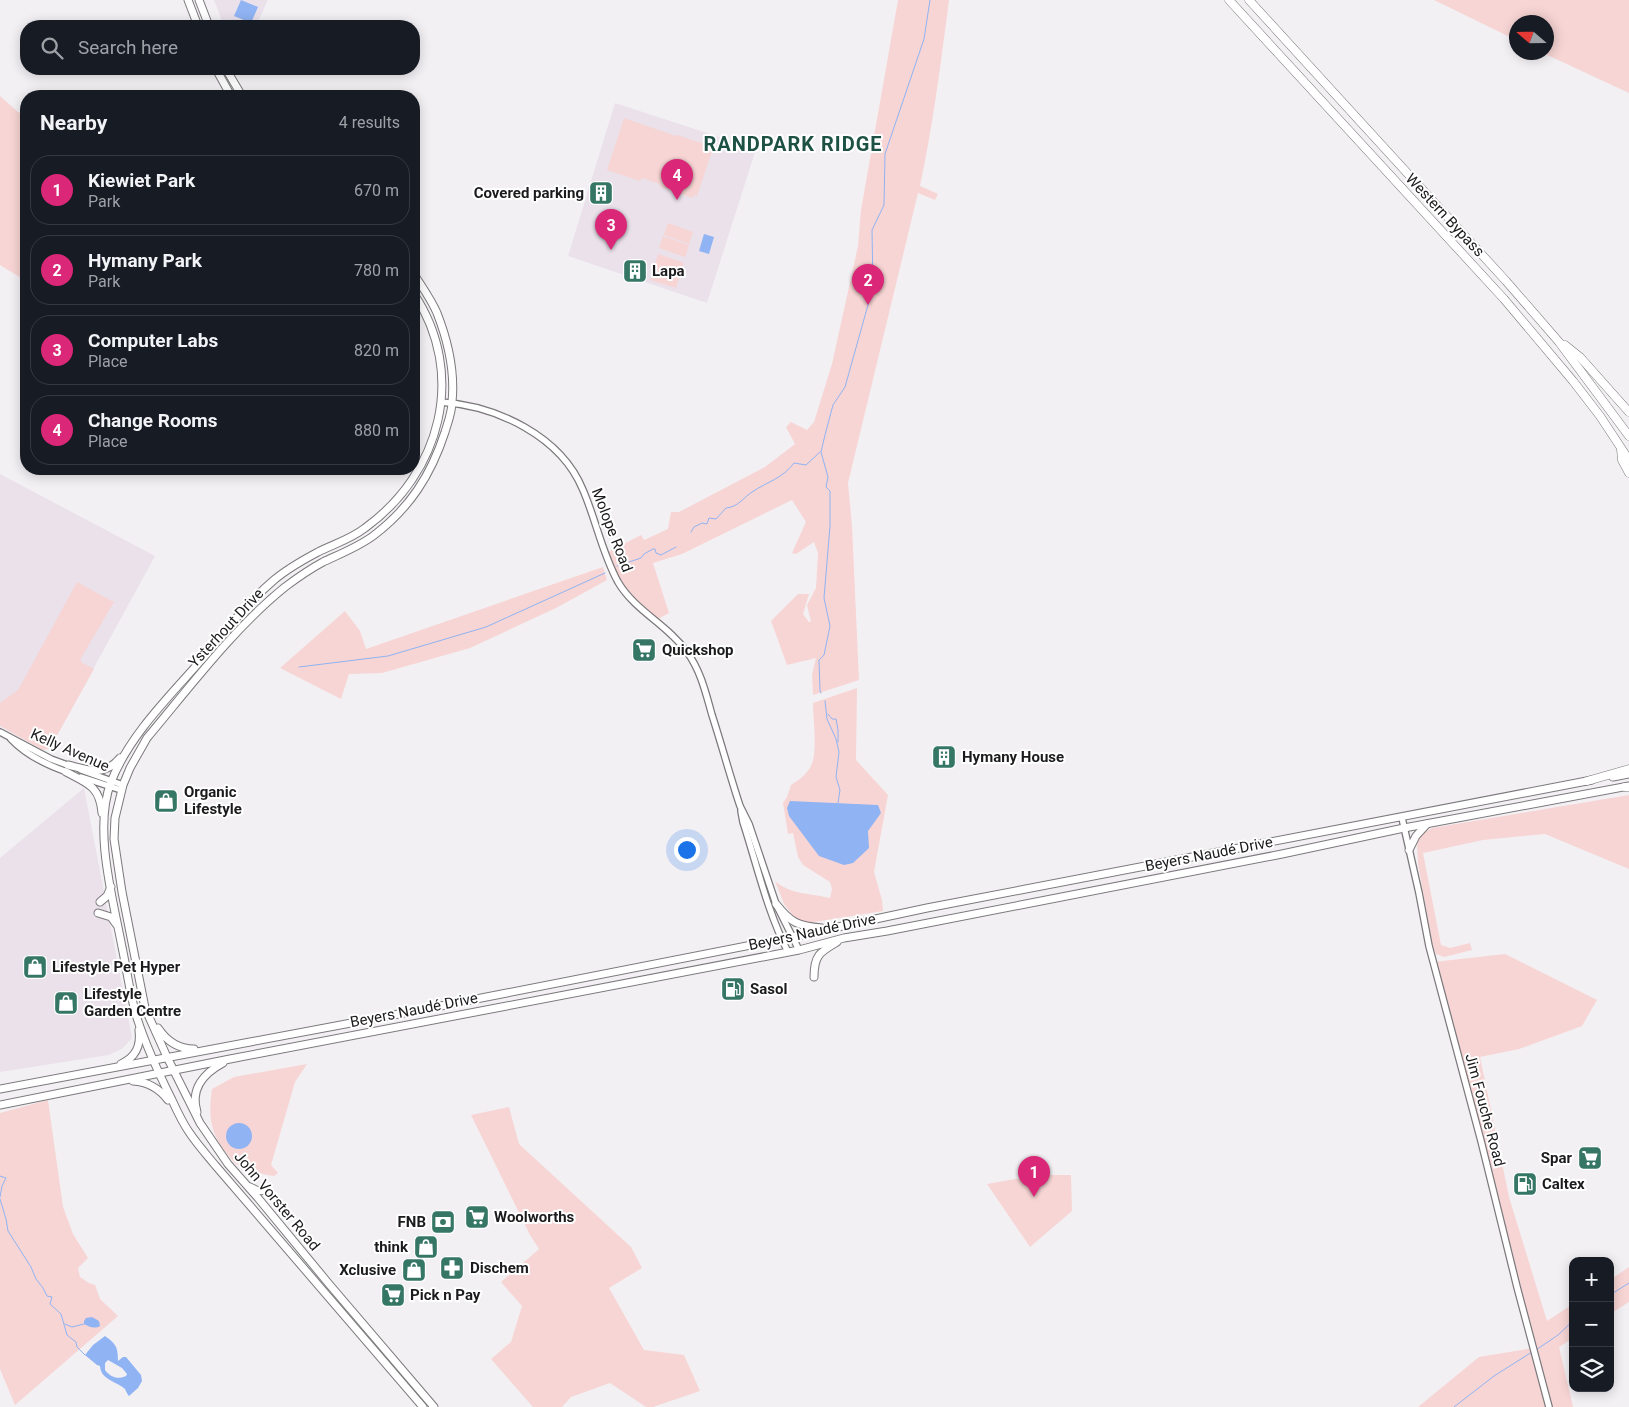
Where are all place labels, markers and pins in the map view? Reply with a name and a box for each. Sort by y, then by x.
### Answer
pin: 4 [661,159,693,200]
building icon: Covered parking [588,180,614,206]
place label: Covered parking [474,184,584,202]
pin: 3 [595,209,627,250]
building icon: Lapa [622,258,648,284]
place label: Lapa [652,262,685,280]
pin: 2 [852,264,884,305]
supermarket icon: Quickshop [631,637,657,663]
place label: Quickshop [662,641,734,659]
building icon: Hymany House [931,744,957,770]
place label: Hymany House [962,748,1064,766]
place label: Organic Lifestyle [184,783,242,818]
shop icon: Organic Lifestyle [153,788,179,814]
shop icon: Lifestyle Pet Hyper [22,954,48,980]
place label: Lifestyle Pet Hyper [52,958,181,976]
fuel station icon: Sasol [720,976,746,1002]
place label: Sasol [750,980,787,998]
place label: Lifestyle Garden Centre [84,985,181,1020]
shop icon: Lifestyle Garden Centre [53,990,79,1016]
supermarket icon: Spar [1577,1145,1603,1171]
place label: Spar [1541,1149,1572,1167]
pin: 1 [1018,1156,1050,1197]
fuel station icon: Caltex [1512,1171,1538,1197]
place label: Caltex [1542,1175,1585,1193]
supermarket icon: Woolworths [464,1204,490,1230]
place label: Woolworths [494,1208,575,1226]
bank icon: FNB [430,1209,456,1235]
place label: FNB [398,1213,426,1231]
shop icon: think [413,1234,439,1260]
place label: think [374,1238,409,1256]
pharmacy icon: Dischem [439,1255,465,1281]
shop icon: Xclusive [401,1257,427,1283]
place label: Dischem [470,1259,529,1277]
place label: Xclusive [339,1261,396,1279]
supermarket icon: Pick n Pay [380,1282,406,1308]
place label: Pick n Pay [410,1286,481,1304]

